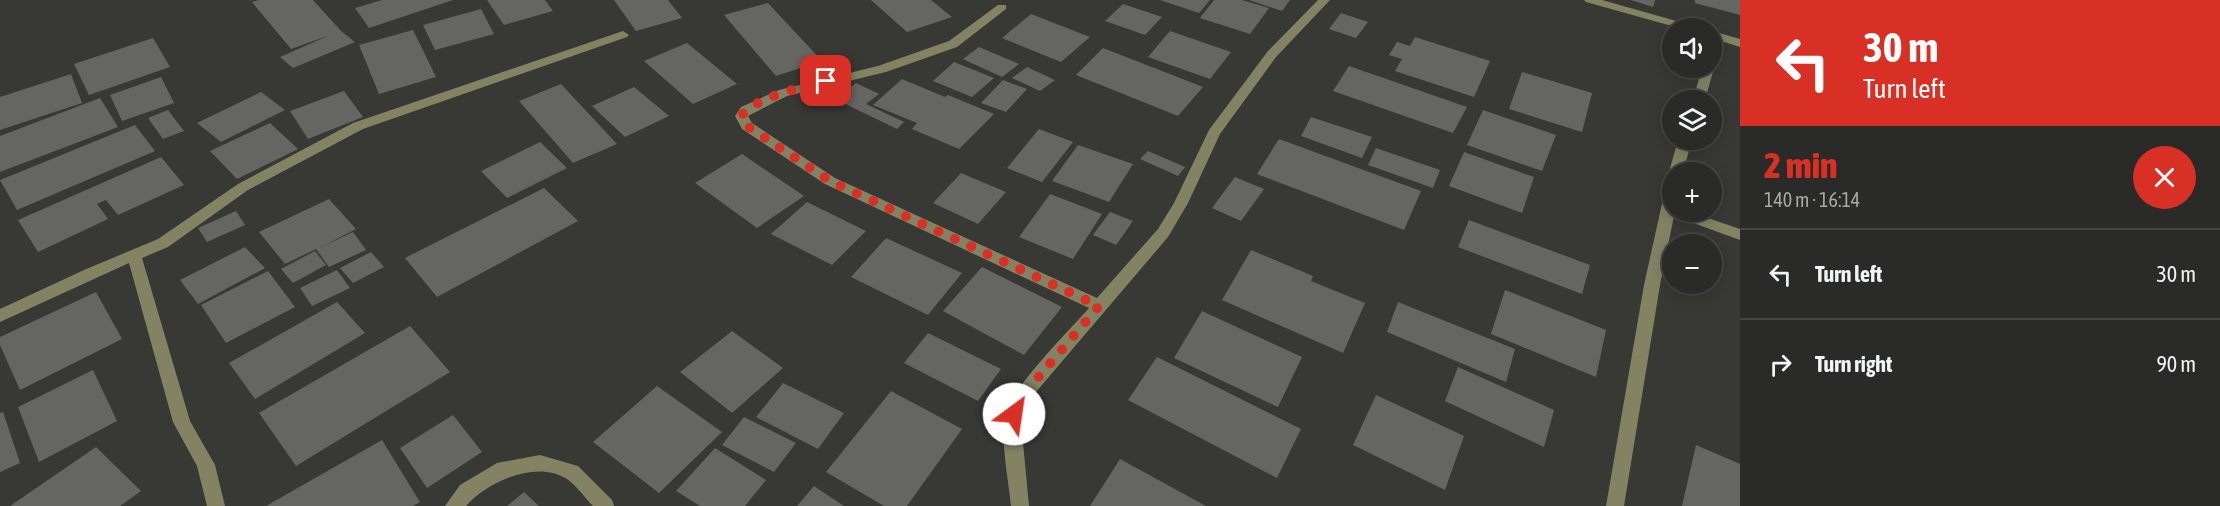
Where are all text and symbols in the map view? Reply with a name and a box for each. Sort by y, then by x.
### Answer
map controls [1662,18,1722,294]
button: sound [1662,18,1722,78]
text: 30 m [1863,23,1938,71]
icon: left [1764,24,1842,102]
pin [800,55,851,106]
icon: arrive [809,64,842,97]
text: Turn left [1863,73,1946,104]
button: layers [1662,90,1722,150]
text: 2 min [1764,144,1838,186]
button: close [2133,146,2196,209]
button: + [1662,162,1722,222]
text: 140 m · 16:14 [1764,188,1860,211]
button: − [1662,234,1722,294]
icon: left [1764,258,1797,291]
text: Turn left [1815,261,1882,287]
text: 30 m [2156,261,2196,287]
icon: right [1764,348,1797,381]
text: Turn right [1815,351,1892,377]
text: 90 m [2156,351,2196,377]
position arrow [982,382,1046,446]

